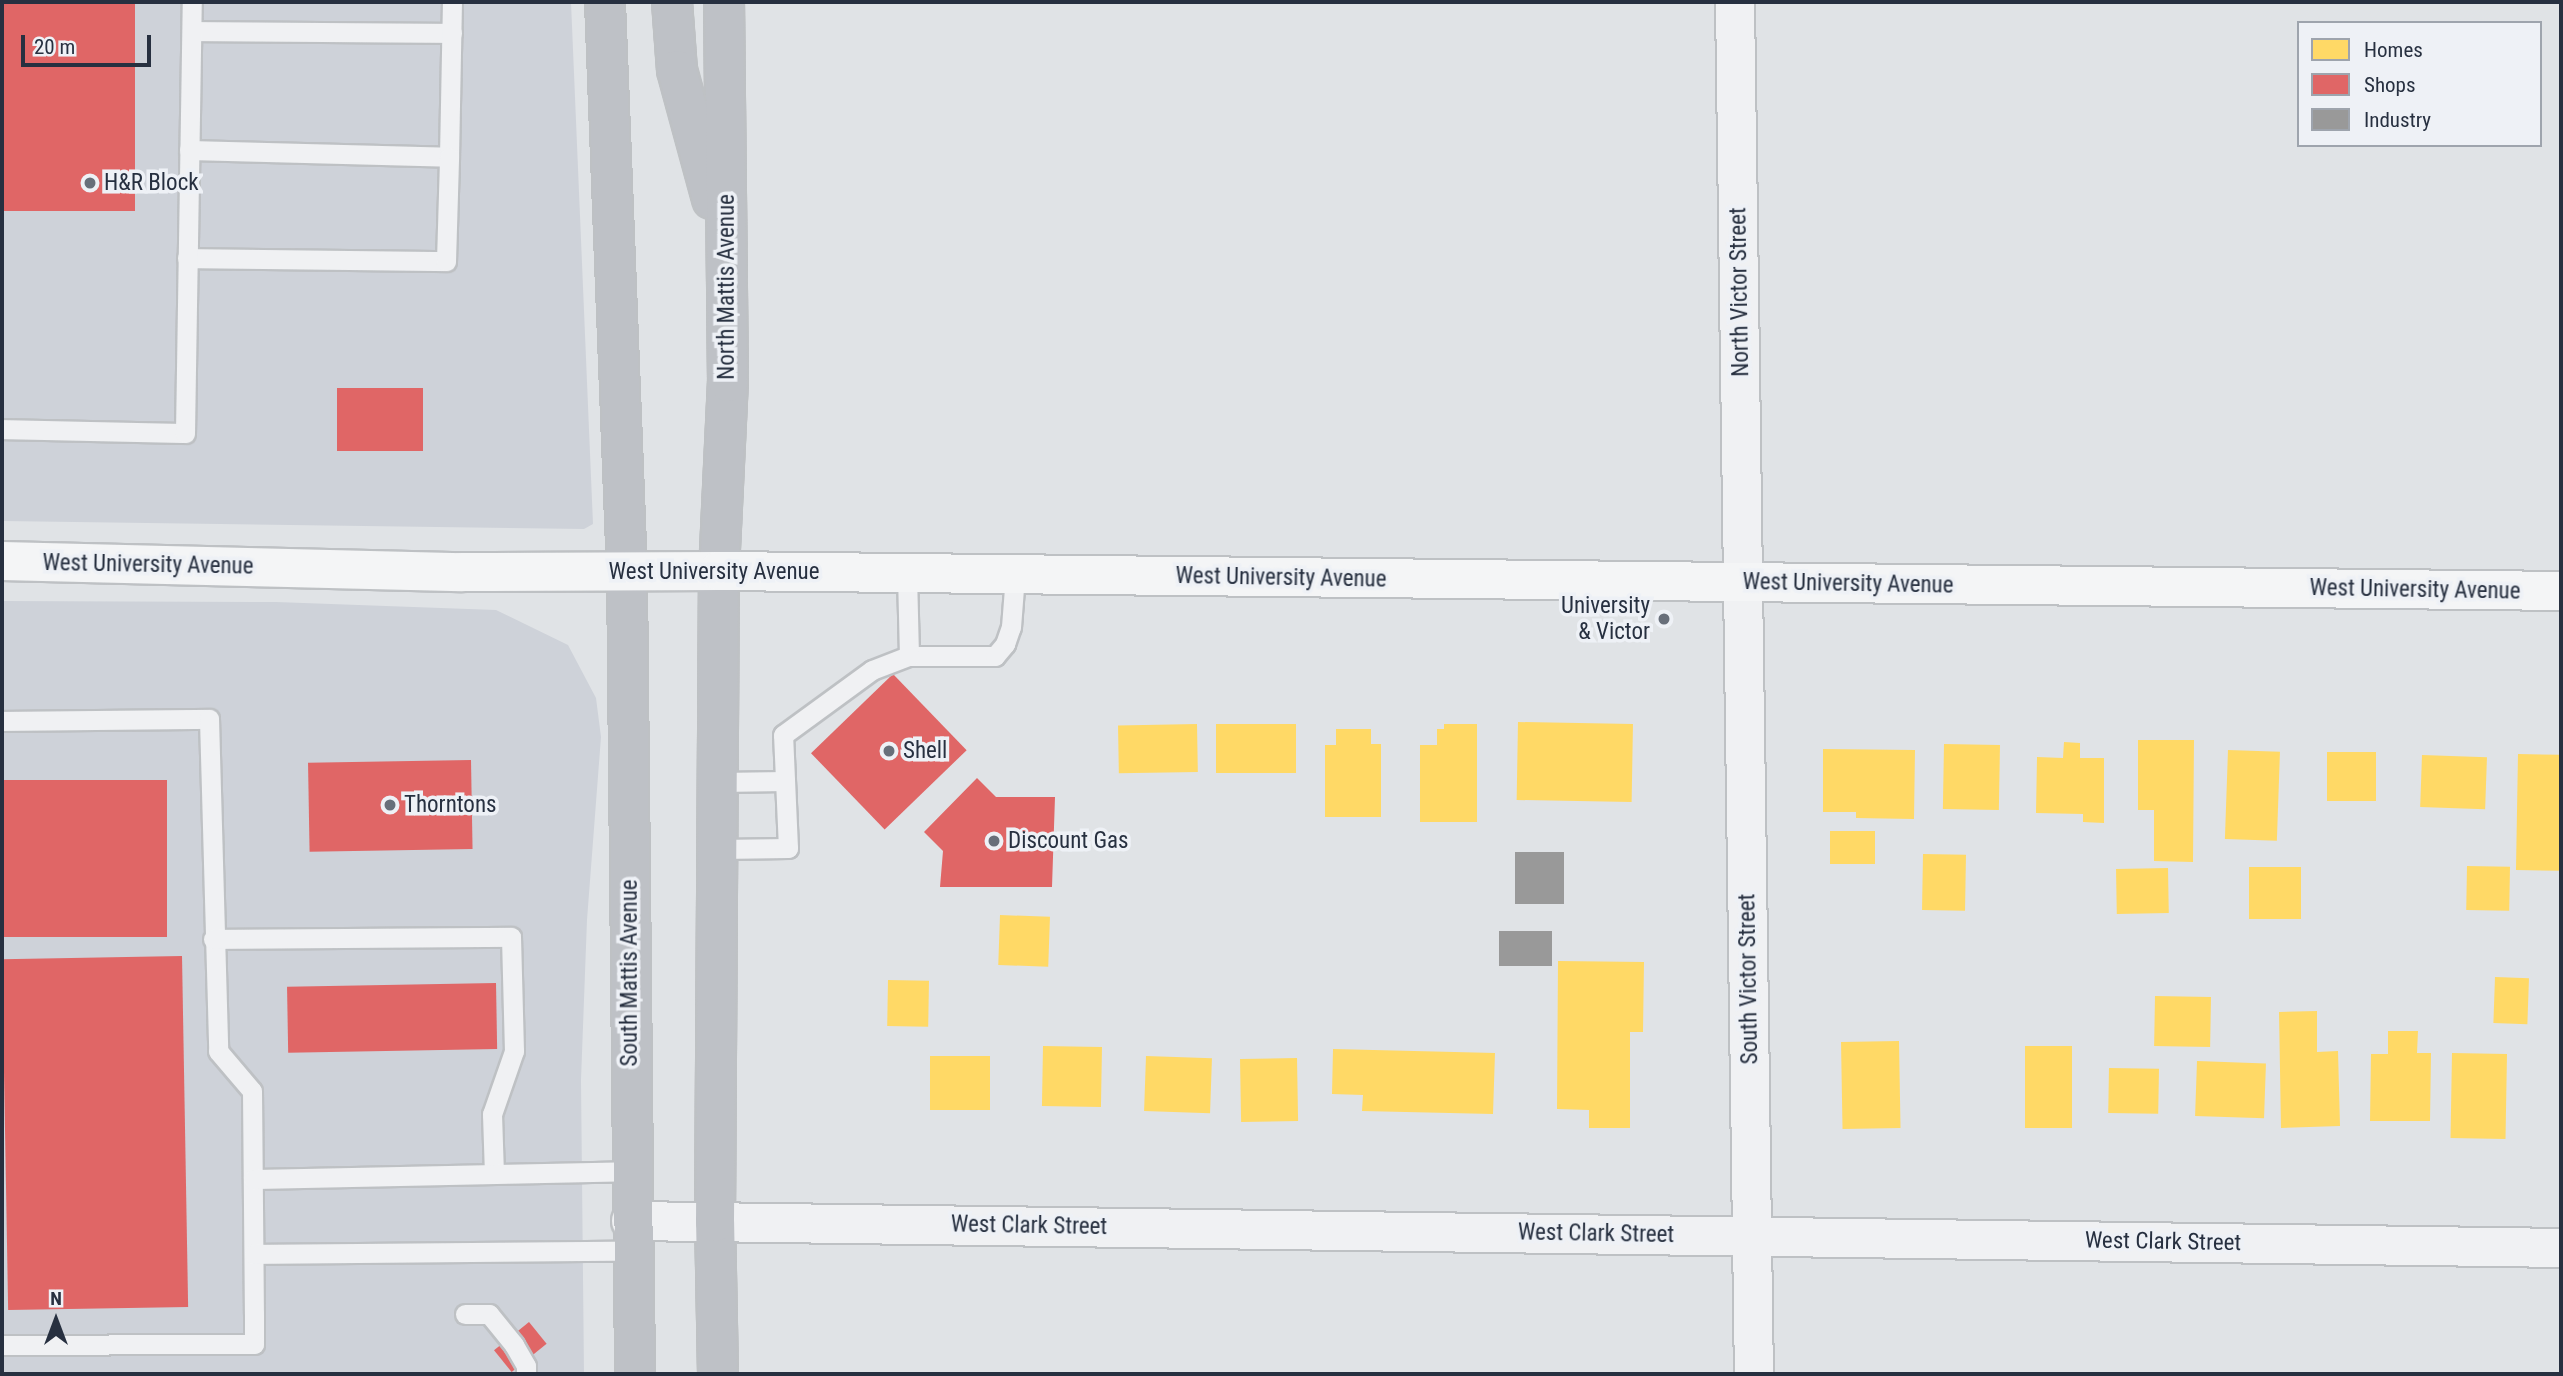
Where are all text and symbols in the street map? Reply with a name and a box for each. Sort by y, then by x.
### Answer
scale bar [24,21,154,65]
legend [2297,21,2542,147]
text: 20 m [34,35,75,59]
text: Homes [2364,38,2423,62]
text: Shops [2364,73,2416,97]
text: Industry [2364,108,2431,132]
place label: H&R Block [104,169,199,197]
marker: H&R Block [82,175,98,191]
street label: North Mattis Avenue [713,194,741,380]
street label: North Victor Street [1725,207,1755,377]
street label: West University Avenue [42,549,254,581]
street label: West University Avenue [609,558,819,586]
street label: West University Avenue [1175,562,1387,594]
street label: West University Avenue [1742,568,1954,600]
street label: West University Avenue [2309,574,2521,606]
place label: University & Victor [1561,592,1650,646]
marker: University & Victor [1656,611,1672,627]
place label: Shell [903,737,947,765]
marker: Shell [881,743,897,759]
place label: Thorntons [404,791,497,819]
marker: Thorntons [382,797,398,813]
place label: Discount Gas [1008,827,1129,855]
marker: Discount Gas [986,833,1002,849]
street label: South Mattis Avenue [616,879,644,1067]
street label: South Victor Street [1734,893,1764,1065]
street label: West Clark Street [951,1211,1107,1241]
street label: West Clark Street [1518,1219,1674,1249]
street label: West Clark Street [2085,1227,2241,1257]
north arrow [21,1285,91,1355]
text: N [50,1287,62,1310]

